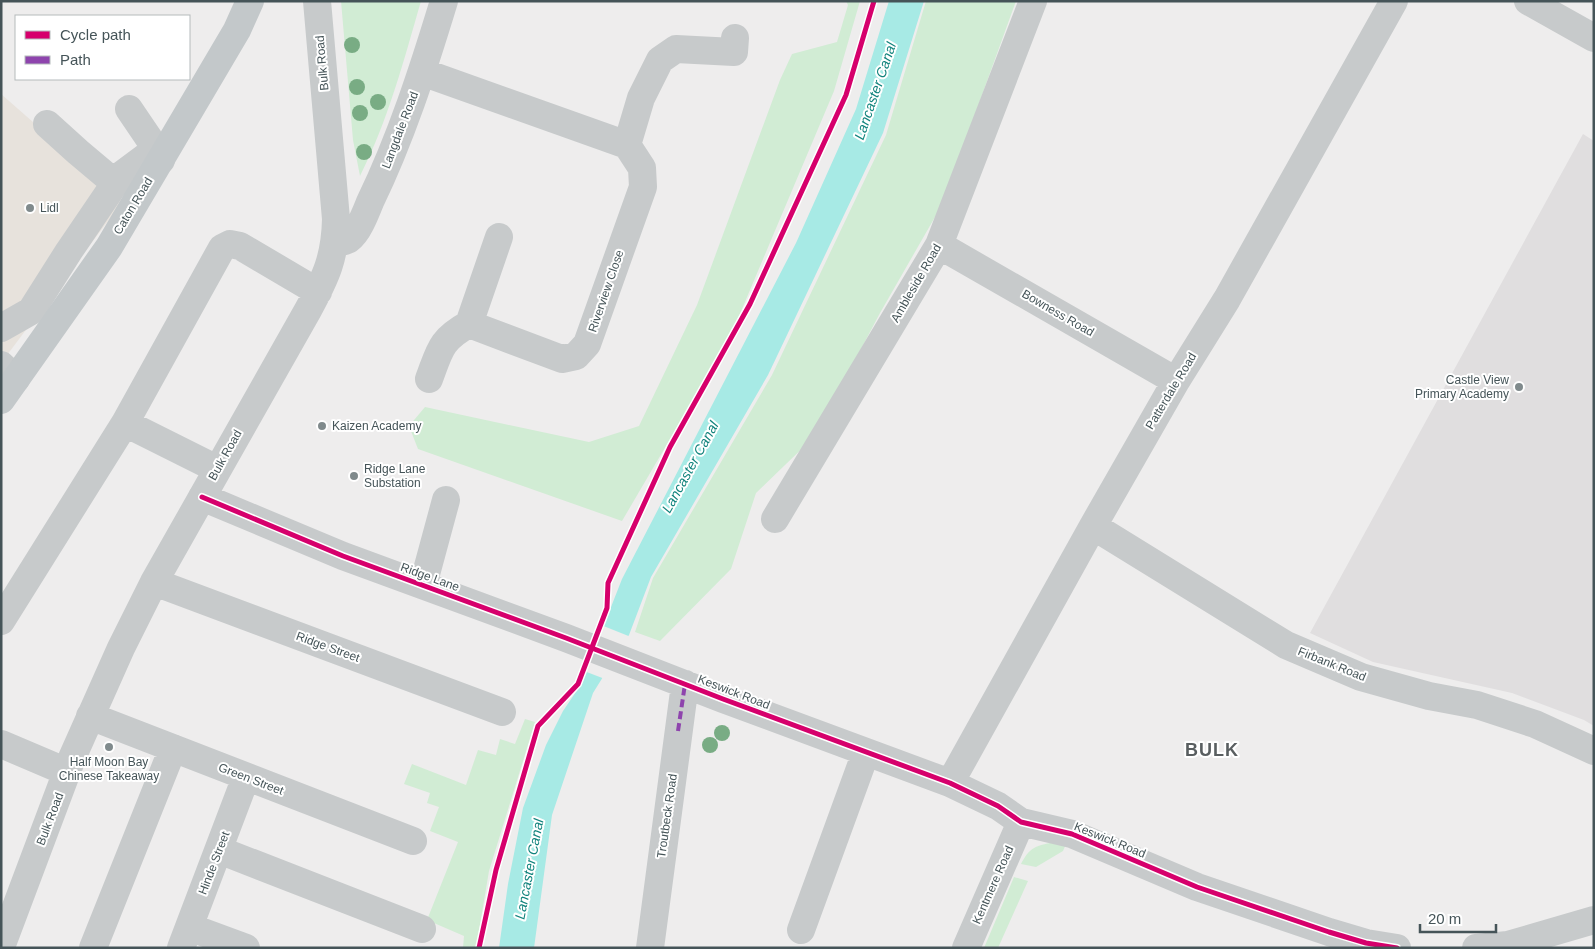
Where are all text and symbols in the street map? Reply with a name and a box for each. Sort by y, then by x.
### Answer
legend [15,15,190,80]
text: Cycle path [60,26,131,43]
street label: Bulk Road [313,35,331,91]
water label: Lancaster Canal [851,39,899,142]
text: Path [60,51,91,68]
street label: Langdale Road [379,89,421,171]
street label: Caton Road [111,175,155,237]
place label: Lidl [40,201,59,215]
marker: Lidl [24,202,36,214]
street label: Ambleside Road [888,241,944,325]
street label: Riverview Close [585,248,627,334]
street label: Bowness Road [1020,287,1096,339]
street label: Patterdale Road [1143,350,1199,432]
place label: Castle View Primary Academy [1415,373,1509,401]
marker: Castle View Primary Academy [1513,381,1525,393]
water label: Lancaster Canal [658,418,722,515]
place label: Kaizen Academy [332,419,421,433]
marker: Kaizen Academy [316,420,328,432]
street label: Bulk Road [205,427,245,483]
place label: Ridge Lane Substation [364,462,426,490]
marker: Ridge Lane Substation [348,470,360,482]
street label: Ridge Lane [399,560,462,594]
street label: Ridge Street [294,629,362,665]
street label: Firbank Road [1296,644,1368,684]
street label: Keswick Road [696,672,772,712]
district label: BULK [1185,740,1239,760]
marker: Half Moon Bay Chinese Takeaway [103,741,115,753]
place label: Half Moon Bay Chinese Takeaway [59,755,159,783]
street label: Green Street [216,760,286,798]
street label: Troutbeck Road [654,773,680,859]
street label: Bulk Road [34,791,66,847]
water label: Lancaster Canal [511,817,547,921]
street label: Keswick Road [1072,819,1148,861]
street label: Hinde Street [196,829,233,897]
street label: Kentmere Road [970,844,1016,926]
scale bar [1420,902,1496,934]
text: 20 m [1428,910,1461,927]

